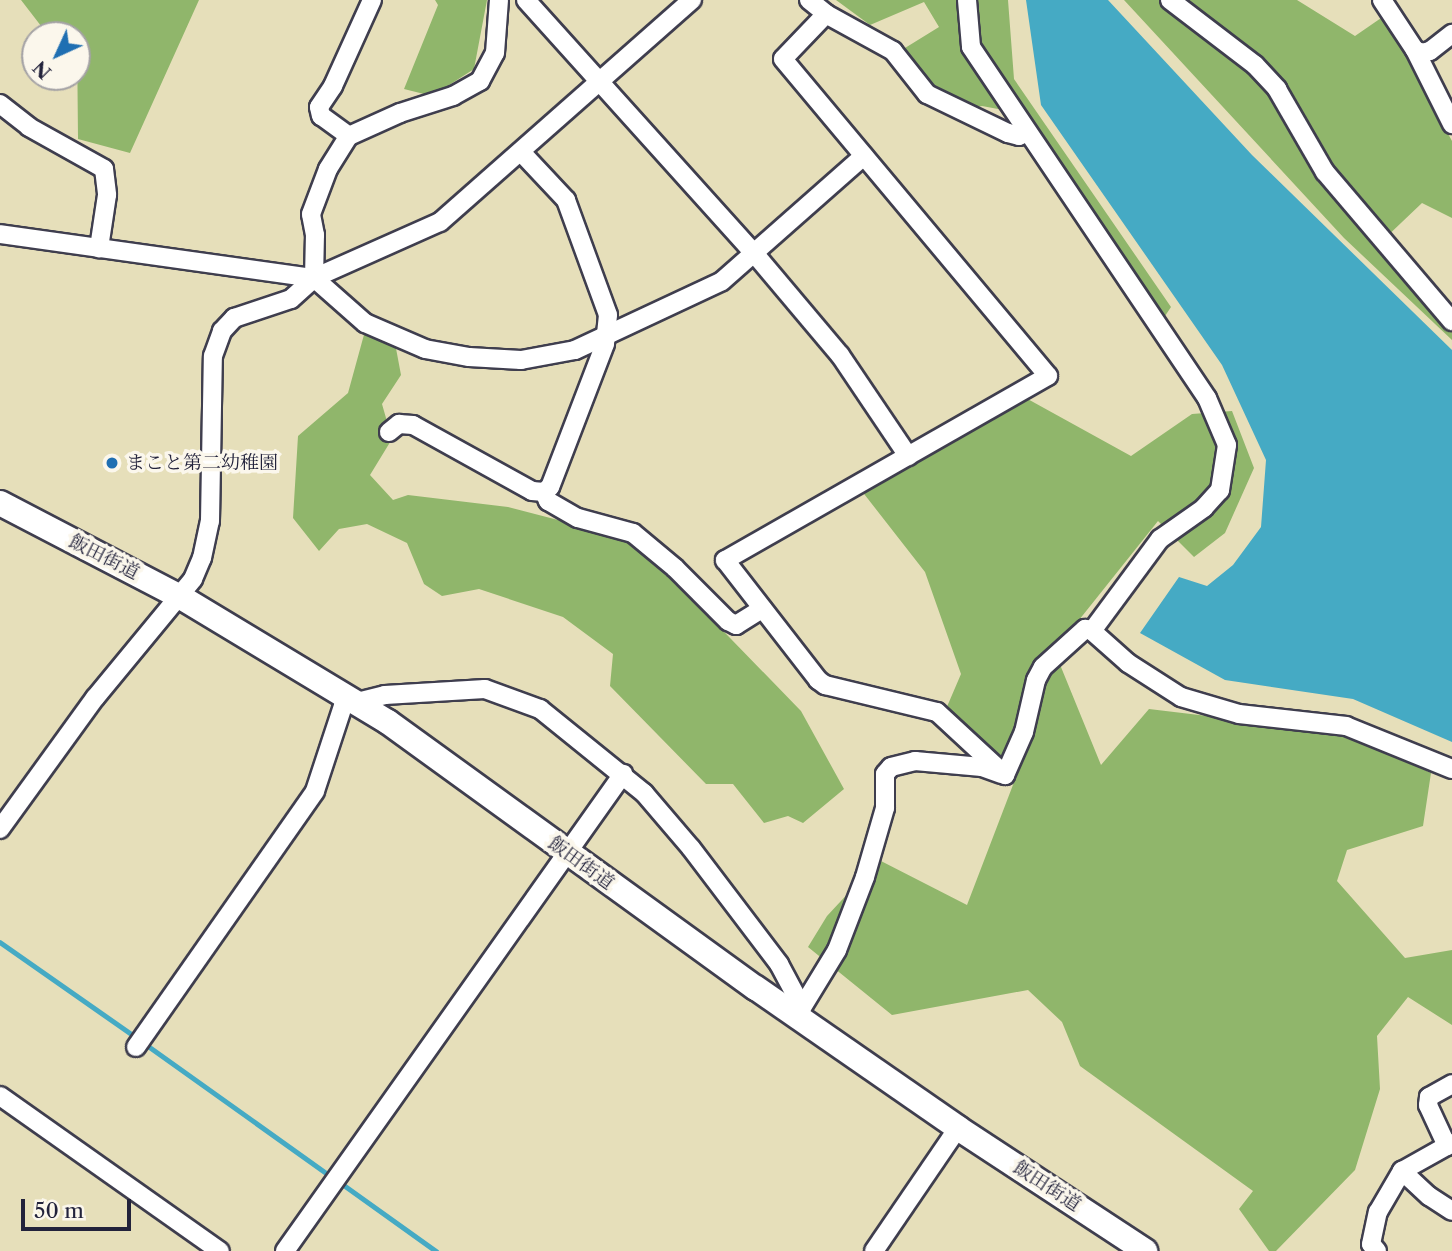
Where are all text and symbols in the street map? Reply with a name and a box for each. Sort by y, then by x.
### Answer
north arrow [21,21,91,91]
text: N [28,56,56,84]
place label: まこと第二幼稚園 [126,452,278,474]
marker: まこと第二幼稚園 [104,455,120,471]
street label: 飯田街道 [65,530,143,584]
street label: 飯田街道 [544,831,618,895]
street label: 飯田街道 [1009,1156,1085,1216]
scale bar [24,1184,135,1228]
text: 50 m [34,1198,84,1223]

